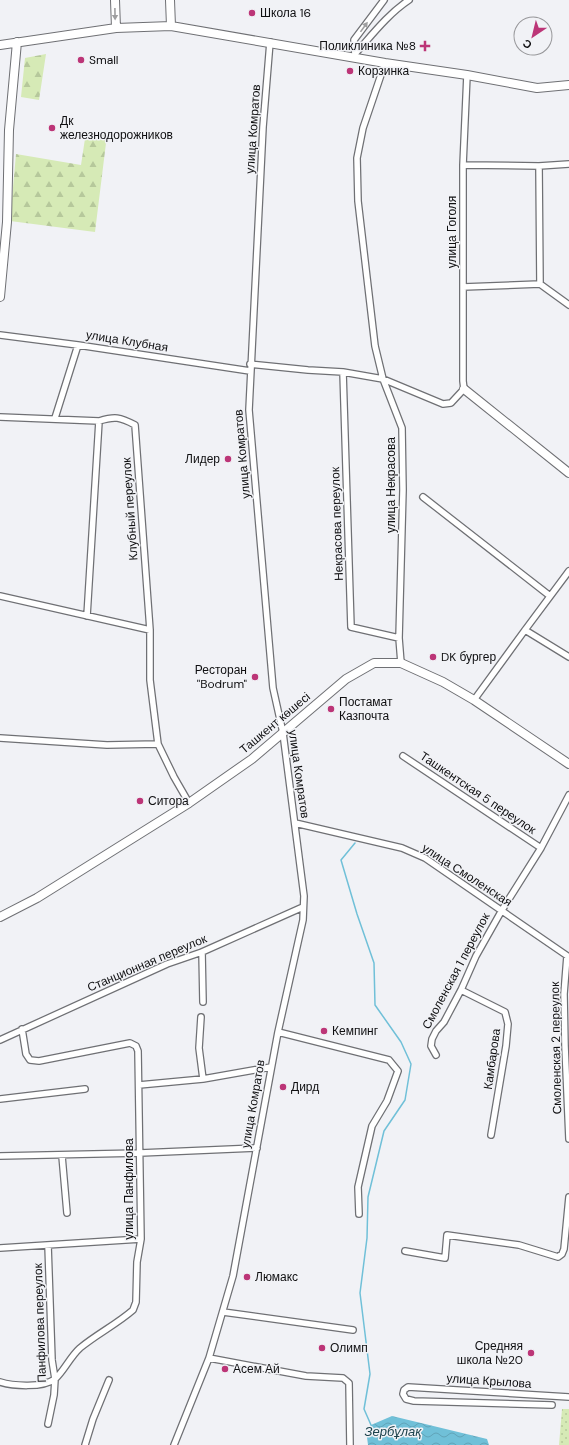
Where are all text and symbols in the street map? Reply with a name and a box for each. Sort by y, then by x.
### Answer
place label: Школа 16 [260,5,311,21]
one-way arrow [112,8,119,20]
marker: Школа 16 [247,8,257,18]
north arrow [513,16,553,56]
one-way arrow [360,22,368,33]
text: С [520,36,535,52]
place label: Поликлиника №8 [319,38,416,54]
marker: Поликлиника №8 [419,40,431,52]
place label: Small [89,52,119,68]
marker: Small [76,55,86,65]
place label: Корзинка [358,63,410,79]
marker: Корзинка [345,66,355,76]
street label: улица Комратов [242,84,264,174]
place label: Дк железнодорожников [60,113,173,143]
marker: Дк железнодорожников [47,123,57,133]
street label: улица Гоголя [444,196,460,268]
street label: улица Клубная [85,327,169,355]
street label: улица Комратов [230,409,254,499]
street label: улица Некрасова [383,437,399,533]
place label: Лидер [185,451,220,467]
marker: Лидер [223,454,233,464]
street label: Клубный переулок [118,456,142,561]
street label: Некрасова переулок [327,466,347,581]
place label: DK бургер [441,649,496,665]
marker: DK бургер [428,652,438,662]
place label: Ресторан "Bodrum" [195,662,247,692]
marker: Ресторан "Bodrum" [250,672,260,682]
street label: Ташкент көшесі [236,689,314,757]
place label: Постамат Казпочта [339,694,393,724]
marker: Постамат Казпочта [326,704,336,714]
street label: улица Комратов [285,729,313,819]
street label: Ташкентская 5 переулок [417,748,540,838]
place label: Ситора [148,793,189,809]
marker: Ситора [135,796,145,806]
street label: улица Смоленская [419,840,515,910]
street label: Смоленская 1 переулок [419,909,494,1032]
street label: Станционная переулок [85,930,210,995]
street label: Смоленская 2 переулок [547,981,565,1115]
place label: Кемпинг [332,1023,379,1039]
marker: Кемпинг [319,1026,329,1036]
street label: Камбарова [480,1027,504,1090]
street label: улица Комратов [237,1058,269,1150]
place label: Дирд [291,1079,319,1095]
marker: Дирд [278,1082,288,1092]
street label: улица Панфилова [121,1138,137,1240]
street label: Панфилова переулок [30,1262,50,1383]
place label: Люмакс [255,1269,298,1285]
marker: Люмакс [242,1272,252,1282]
place label: Средняя школа №20 [457,1338,523,1368]
place label: Олимп [330,1340,368,1356]
marker: Олимп [317,1343,327,1353]
marker: Средняя школа №20 [526,1348,536,1358]
place label: Асем Ай [233,1361,280,1377]
marker: Асем Ай [220,1364,230,1374]
street label: улица Крылова [446,1370,532,1392]
water label: Зербұлақ [365,1423,422,1440]

